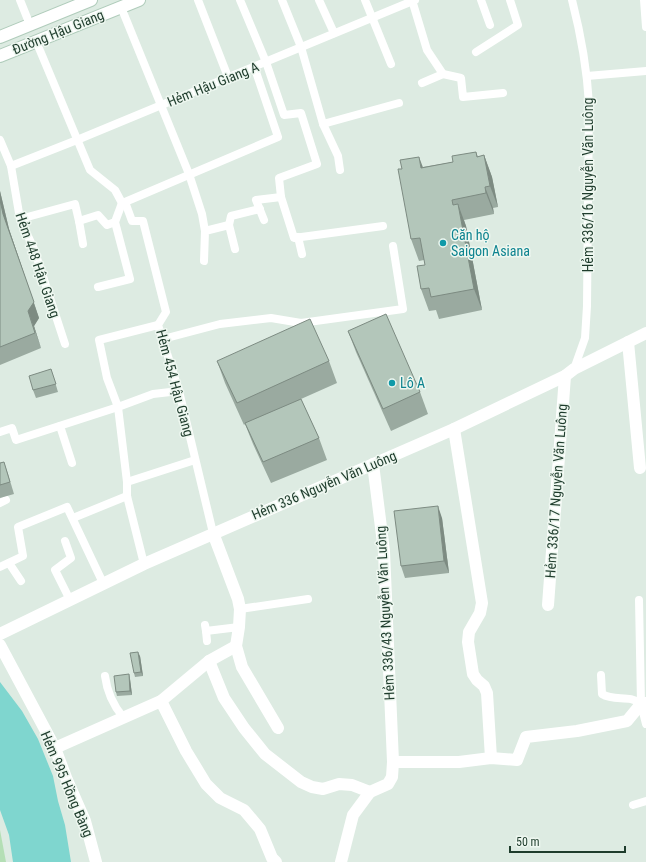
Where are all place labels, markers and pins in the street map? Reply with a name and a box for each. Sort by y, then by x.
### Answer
place label: Căn hộ Saigon Asiana [451,227,530,259]
marker: Căn hộ Saigon Asiana [438,238,448,248]
place label: Lô A [400,375,425,391]
marker: Lô A [387,378,397,388]

